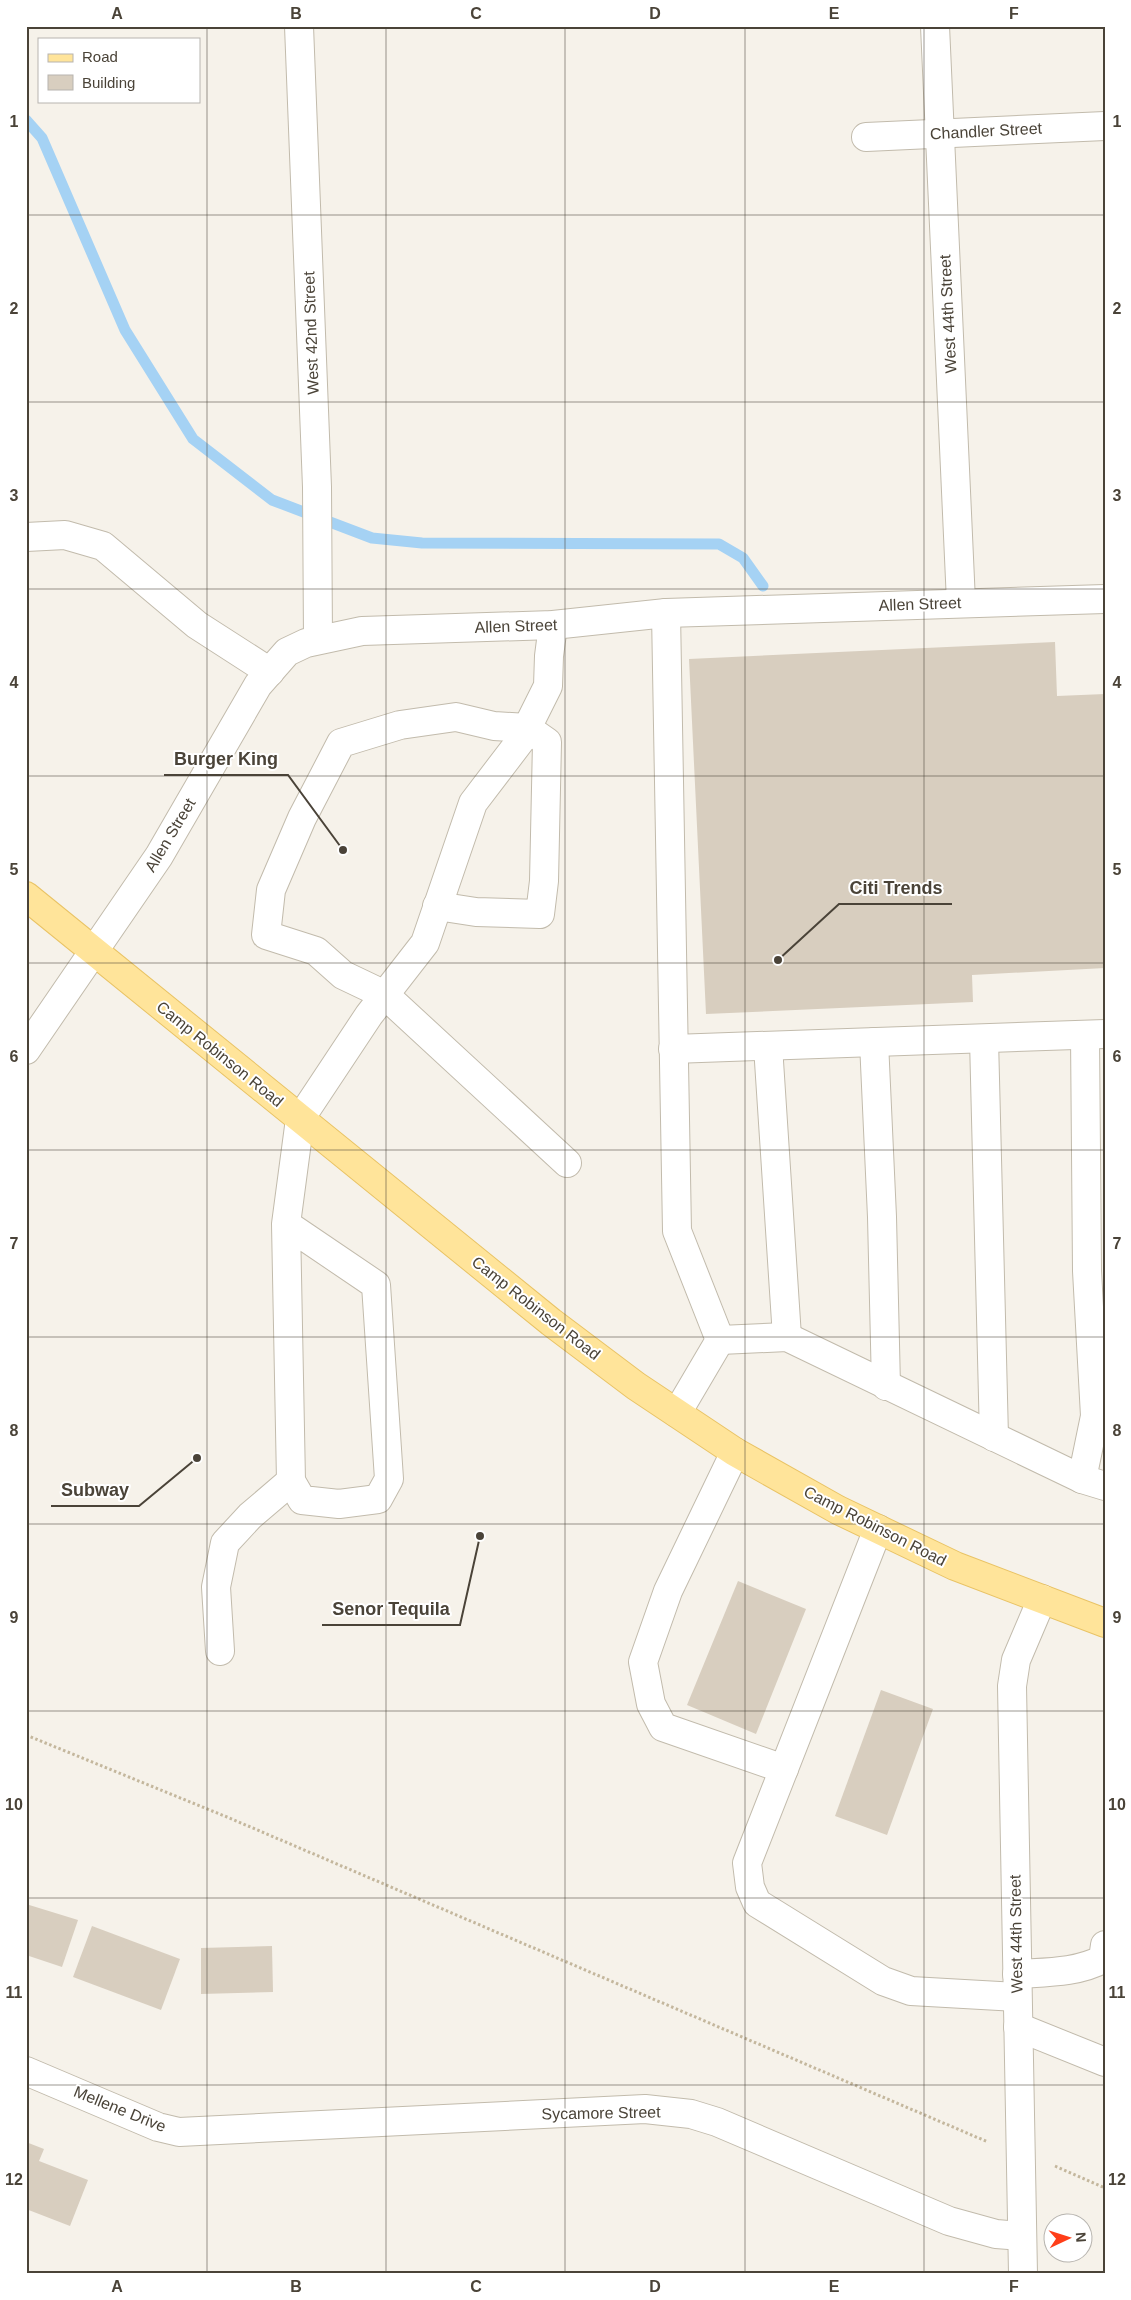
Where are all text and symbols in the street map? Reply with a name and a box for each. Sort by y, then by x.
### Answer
text: A [111,5,123,22]
text: B [290,5,302,22]
text: C [470,5,482,22]
text: D [649,5,661,22]
text: E [829,5,840,22]
text: F [1009,5,1019,22]
legend [38,38,200,102]
text: Road [82,48,118,65]
text: Building [82,74,135,91]
text: 1 [10,113,19,130]
text: 1 [1113,113,1122,130]
street label: Chandler Street [930,120,1043,142]
street label: West 44th Street [936,254,960,374]
street label: West 42nd Street [300,271,322,395]
text: 2 [10,300,19,317]
text: 2 [1113,300,1122,317]
text: 3 [10,487,19,504]
text: 3 [1113,487,1122,504]
street label: Allen Street [878,594,962,614]
street label: Allen Street [474,616,558,636]
text: 4 [10,674,19,691]
text: 4 [1113,674,1122,691]
callout: Burger King [164,742,288,775]
text: Burger King [174,749,278,769]
street label: Allen Street [141,795,199,875]
text: 5 [10,861,19,878]
text: 5 [1113,861,1122,878]
callout: Citi Trends [839,871,952,904]
text: Citi Trends [849,878,943,898]
street label: Camp Robinson Road [153,998,287,1110]
text: 6 [10,1048,19,1065]
text: 6 [1113,1048,1122,1065]
text: 7 [10,1235,19,1252]
text: 7 [1113,1235,1122,1252]
street label: Camp Robinson Road [469,1253,603,1363]
text: 8 [10,1422,19,1439]
text: 8 [1113,1422,1122,1439]
callout: Subway [51,1473,139,1506]
text: Subway [61,1480,129,1500]
street label: Camp Robinson Road [801,1483,949,1569]
callout: Senor Tequila [322,1592,460,1625]
text: Senor Tequila [332,1599,451,1619]
text: 9 [10,1609,19,1626]
text: 9 [1113,1609,1122,1626]
text: 10 [5,1796,23,1813]
text: 10 [1108,1796,1126,1813]
street label: West 44th Street [1006,1874,1026,1994]
text: 11 [6,1984,23,2001]
text: 11 [1109,1984,1126,2001]
street label: Mellene Drive [71,2083,169,2135]
street label: Sycamore Street [541,2103,661,2123]
text: 12 [5,2171,23,2188]
text: 12 [1108,2171,1126,2188]
north arrow [1044,2212,1094,2262]
text: N [1073,2231,1089,2243]
text: A [111,2278,123,2295]
text: B [290,2278,302,2295]
text: C [470,2278,482,2295]
text: D [649,2278,661,2295]
text: E [829,2278,840,2295]
text: F [1009,2278,1019,2295]

